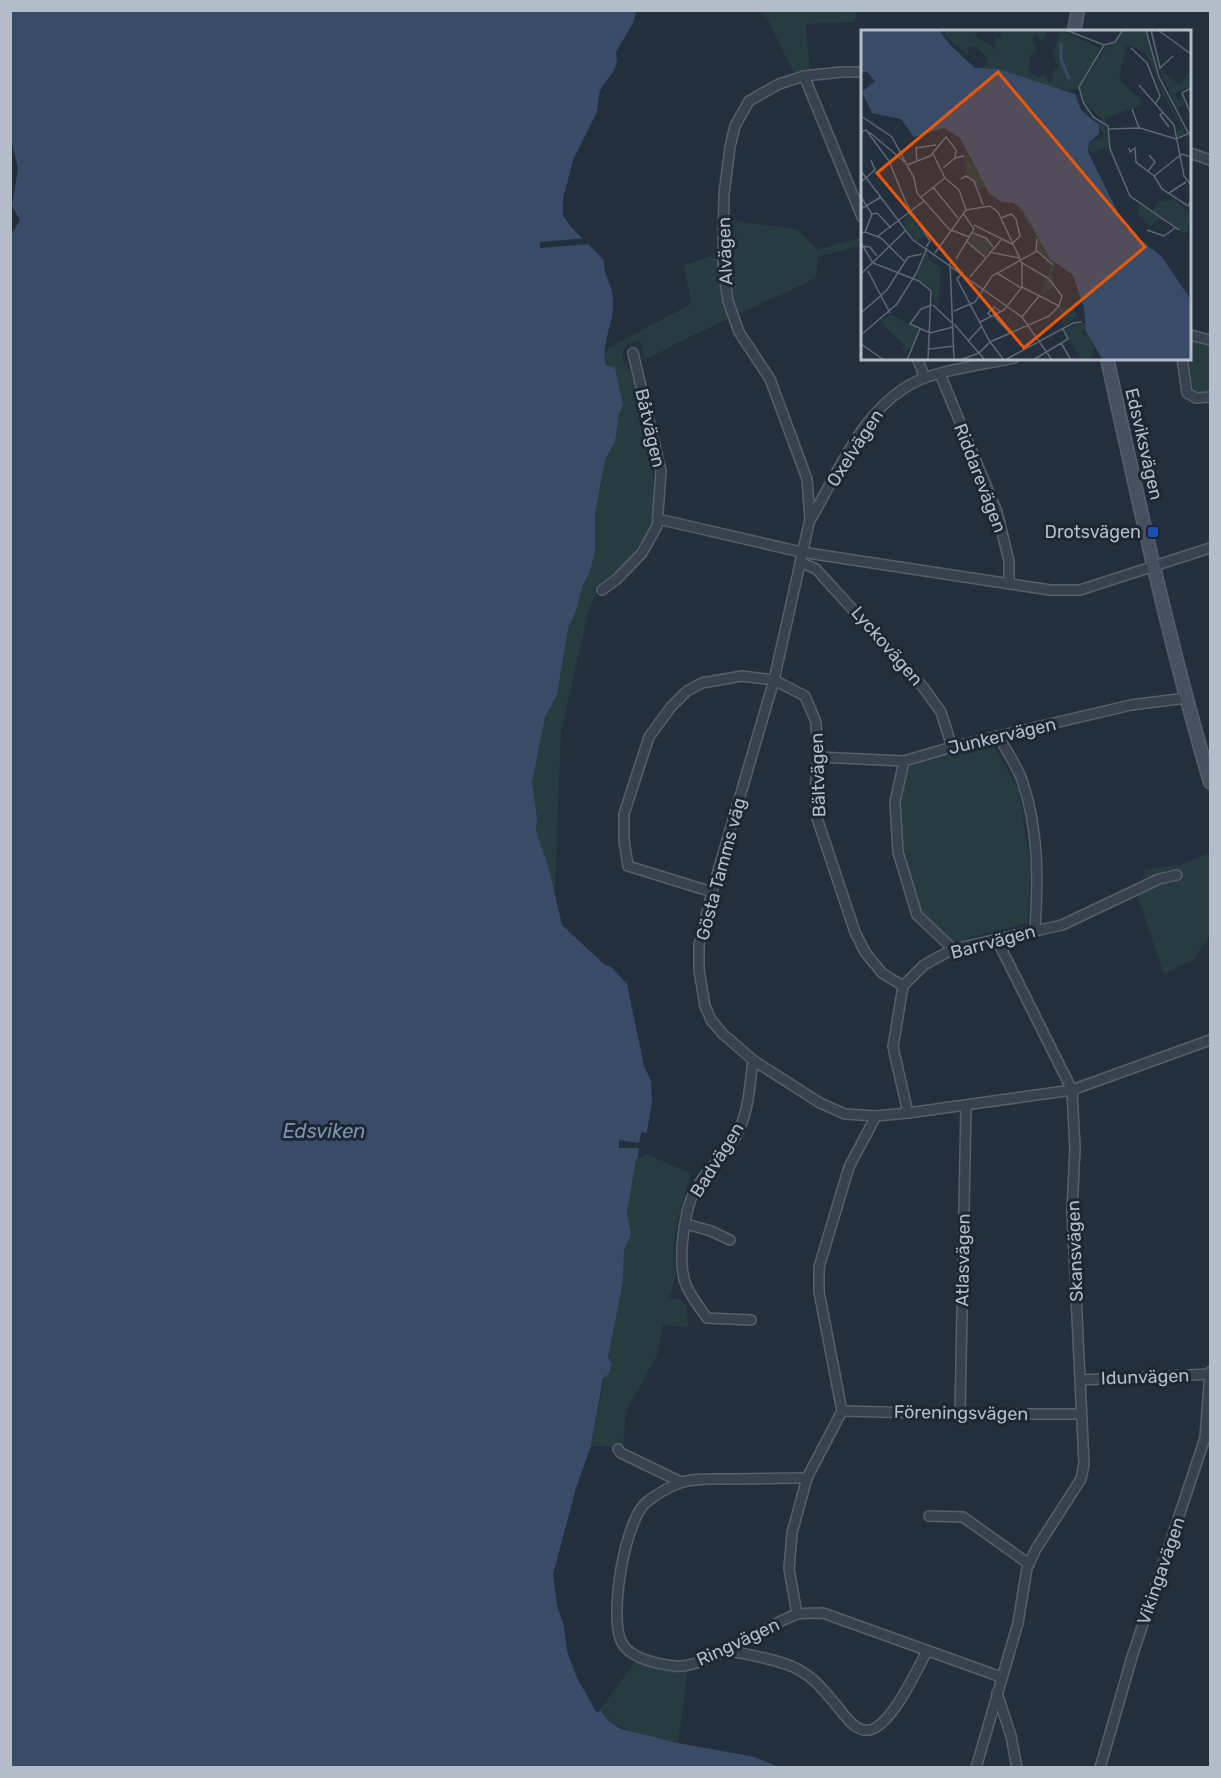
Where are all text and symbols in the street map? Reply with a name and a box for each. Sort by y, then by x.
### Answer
inset map [861,30,1191,360]
street label: Alvägen [713,217,737,285]
street label: Båtvägen [630,386,670,470]
street label: Edsviksvägen [1120,386,1168,502]
street label: Oxelvägen [822,405,888,491]
street label: Riddarevägen [949,420,1011,536]
place label: Drotsvägen [1045,521,1141,543]
marker: Drotsvägen [1146,525,1160,539]
street label: Lyckovägen [847,602,927,690]
street label: Junkervägen [946,713,1058,759]
street label: Bältvägen [806,732,830,818]
street label: Gösta Tamms väg [691,795,751,943]
street label: Barrvägen [948,920,1038,964]
water label: Edsviken [283,1119,365,1143]
street label: Badvägen [685,1119,749,1201]
street label: Skansvägen [1062,1200,1088,1302]
street label: Atlasvägen [951,1213,975,1307]
street label: Idunvägen [1100,1364,1190,1390]
street label: Föreningsvägen [894,1401,1028,1425]
street label: Vikingavägen [1132,1514,1190,1628]
street label: Ringvägen [693,1613,783,1671]

